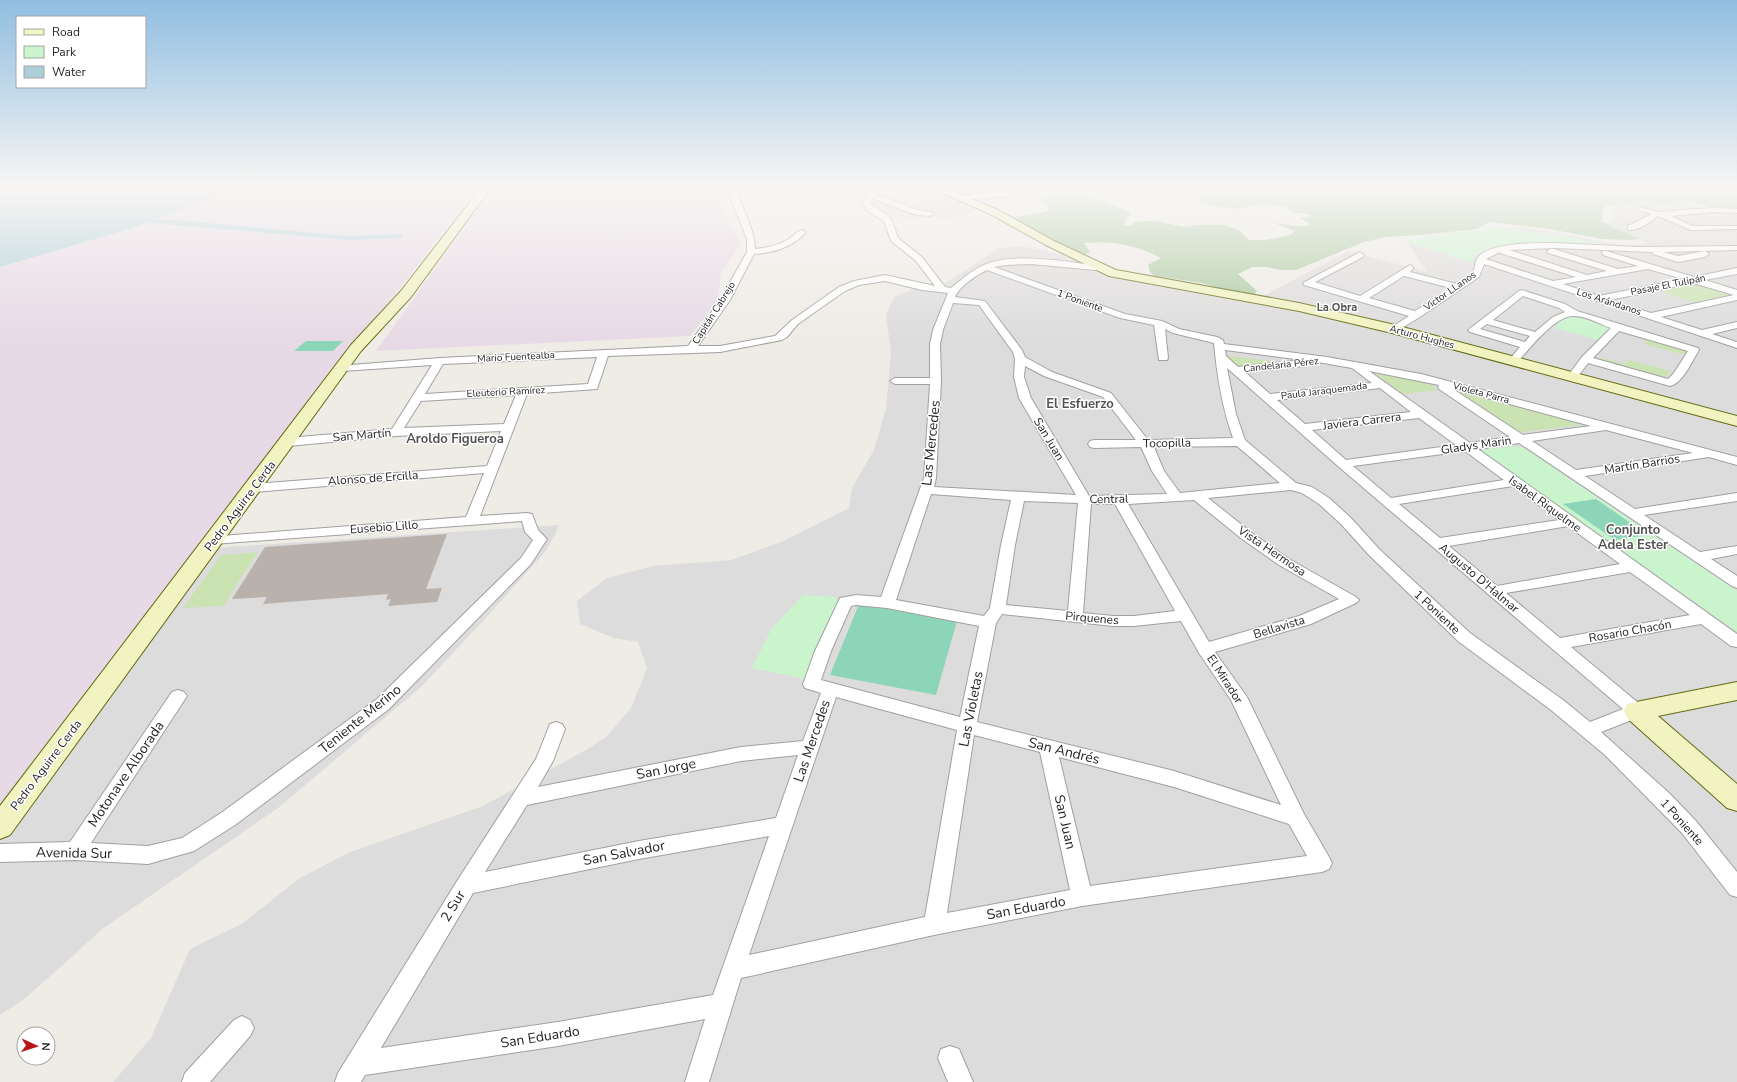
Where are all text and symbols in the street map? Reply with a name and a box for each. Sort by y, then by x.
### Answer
legend [16,16,146,88]
text: Road [52,24,80,40]
text: Park [52,44,77,60]
text: Water [52,64,86,80]
street label: Victor LLanos [1420,268,1479,315]
street label: Pasaje El Tulipán [1629,271,1707,299]
street label: Capitán Cabrejo [689,279,739,347]
street label: Los Arándanos [1575,285,1643,319]
street label: 1 Poniente [1055,286,1105,316]
district label: La Obra [1317,300,1357,315]
street label: Arturo Hughes [1388,322,1456,352]
street label: Mario Fuentealba [477,348,555,366]
street label: Candelaria Pérez [1243,354,1320,376]
street label: Violeta Parra [1450,378,1511,407]
street label: Paula Jaraquemada [1280,379,1368,403]
street label: Eleuterio Ramírez [466,383,546,401]
district label: El Esfuerzo [1046,395,1114,413]
street label: Las Mercedes [917,399,945,487]
street label: Javiera Carrera [1321,408,1402,434]
street label: San Juan [1030,415,1068,463]
street label: San Martín [332,424,392,446]
district label: Aroldo Figueroa [406,430,504,448]
street label: Gladys Marin [1440,432,1512,458]
street label: Tocopilla [1143,435,1191,451]
street label: Martín Barrios [1603,450,1681,478]
street label: Pedro Aguirre Cerda [201,457,279,555]
street label: Alonso de Ercilla [327,467,419,489]
street label: Isabel Riquelme [1505,472,1585,536]
street label: Central [1089,491,1129,507]
street label: Eusebio Lillo [349,517,419,537]
district label: Conjunto Adela Ester [1598,521,1669,554]
street label: Vista Hermosa [1234,522,1309,580]
street label: Augusto D'Halmar [1435,540,1523,617]
street label: 1 Poniente [1410,587,1464,637]
street label: Pirquenes [1065,608,1120,628]
street label: Bellavista [1251,612,1307,642]
street label: Rosario Chacón [1587,616,1673,646]
street label: El Mirador [1203,651,1247,707]
street label: Las Violetas [954,669,988,748]
street label: Teniente Merino [315,680,405,758]
street label: Las Mercedes [789,697,835,785]
street label: Pedro Aguirre Cerda [7,716,85,814]
street label: Motonave Alborada [83,717,169,831]
street label: San Andrés [1026,733,1102,769]
street label: San Jorge [635,754,697,784]
street label: San Juan [1050,793,1080,851]
street label: 1 Poniente [1657,795,1707,849]
street label: San Salvador [581,836,667,870]
street label: Avenida Sur [36,843,112,863]
street label: 2 Sur [436,887,470,925]
street label: San Eduardo [985,892,1067,924]
street label: San Eduardo [499,1021,581,1053]
north arrow [16,1026,56,1066]
text: N [38,1042,53,1051]

